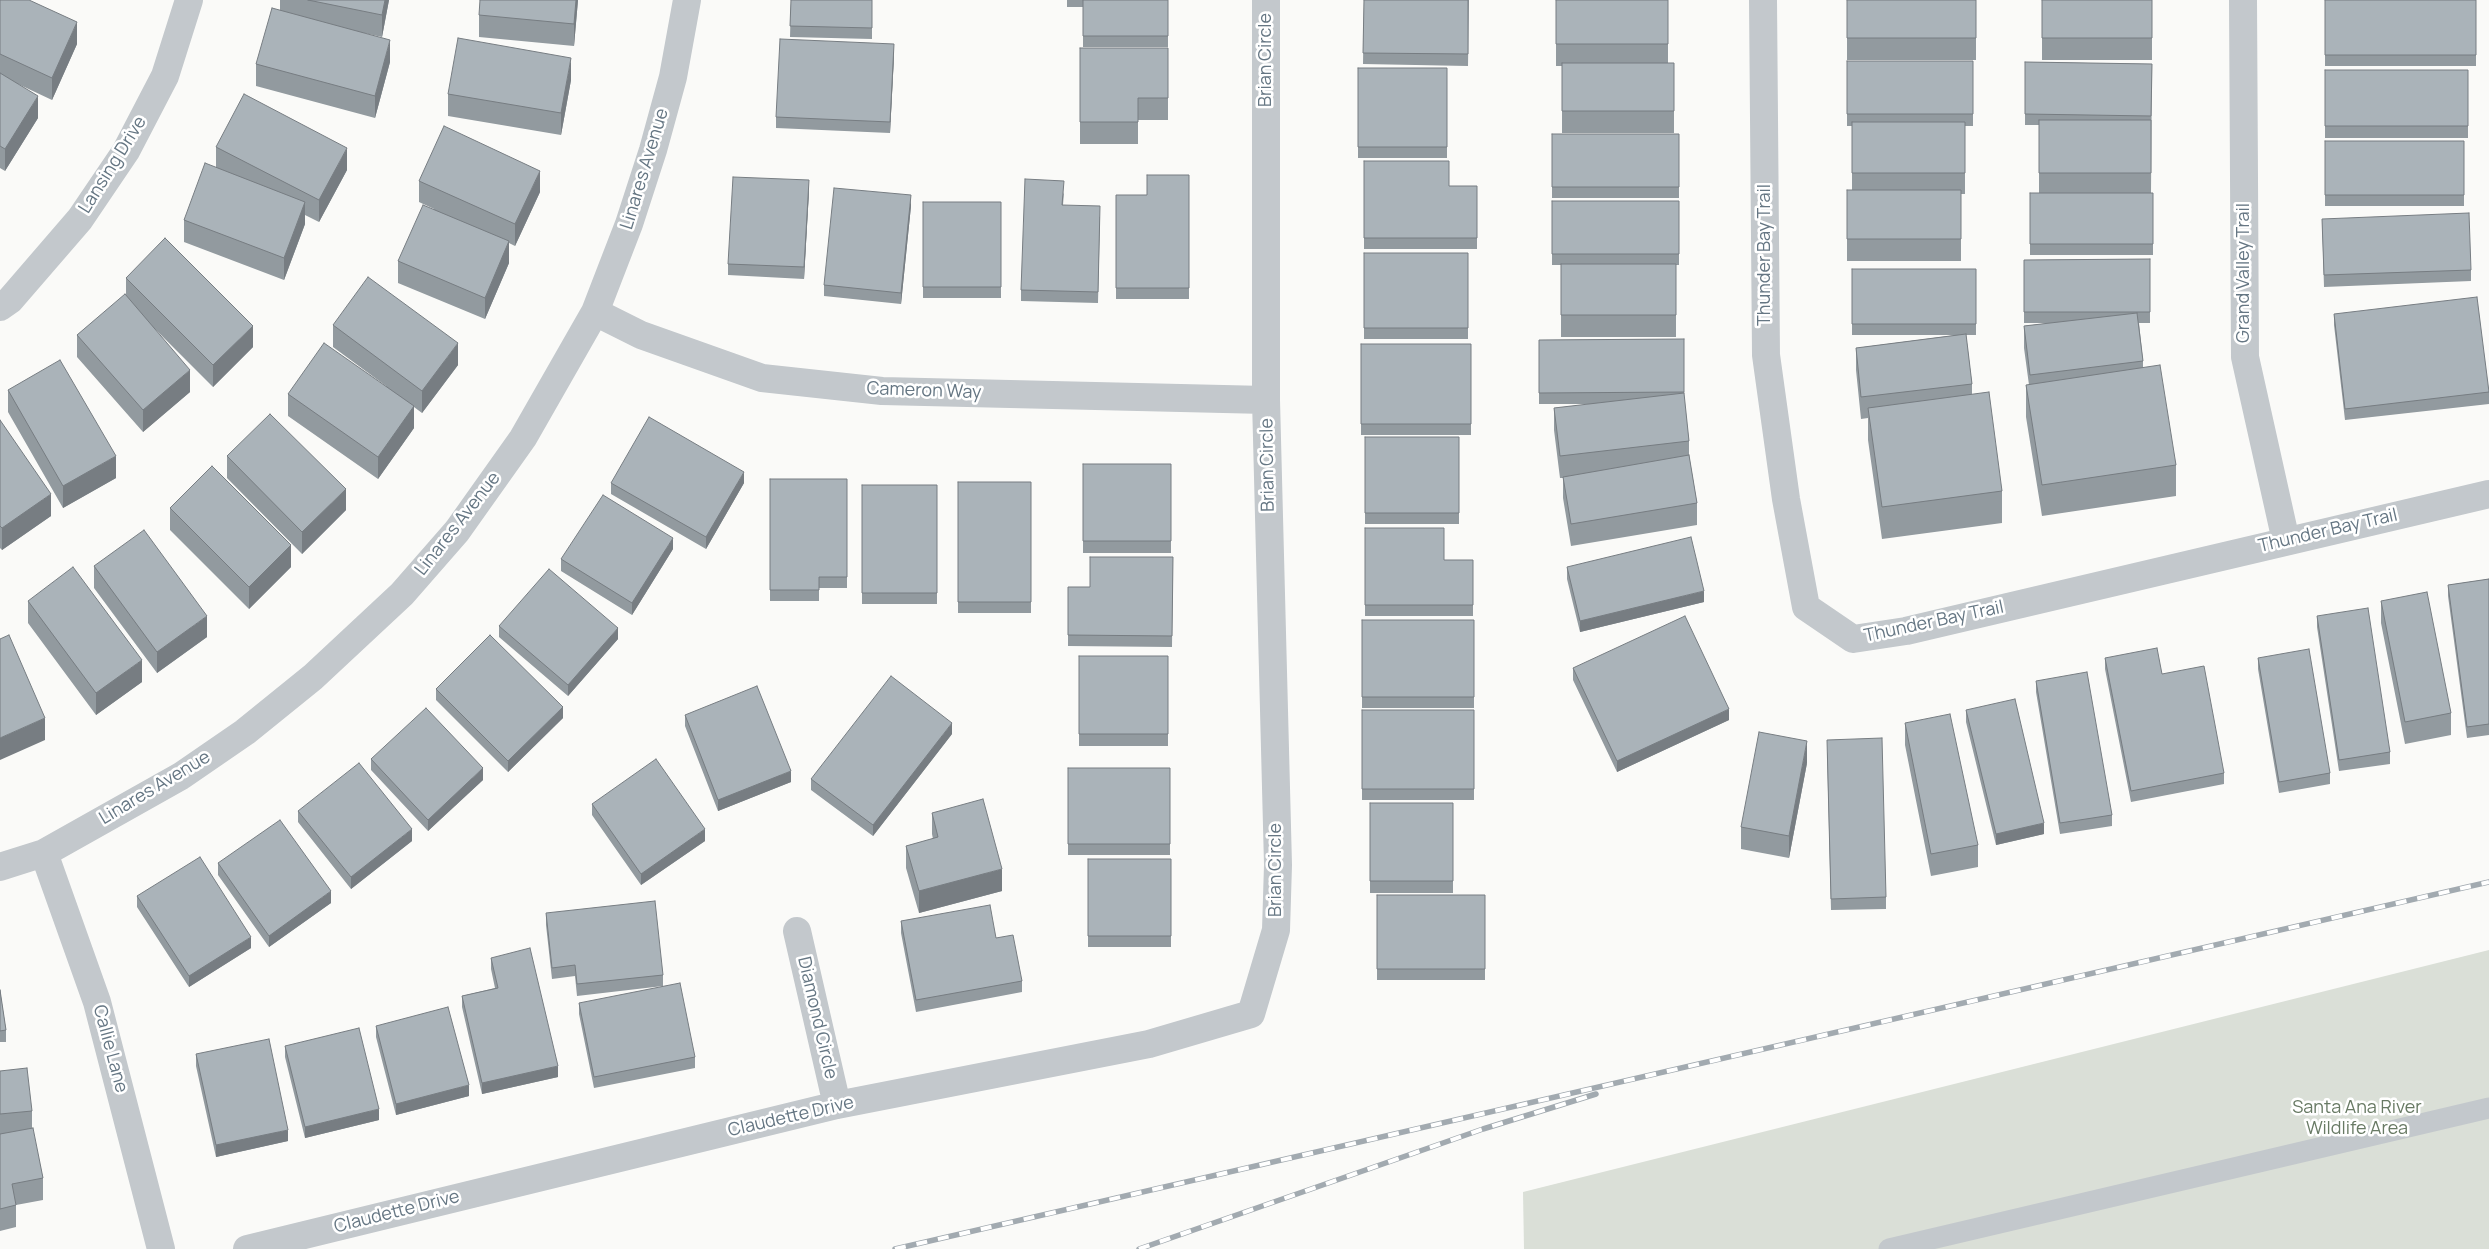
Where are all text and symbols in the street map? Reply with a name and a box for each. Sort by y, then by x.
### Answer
street label: Brian Circle [1255,13,1277,107]
street label: Linares Avenue [616,106,674,232]
street label: Lansing Drive [75,112,151,218]
street label: Thunder Bay Trail [1754,184,1776,326]
street label: Grand Valley Trail [2233,203,2255,343]
street label: Cameron Way [866,378,982,404]
street label: Brian Circle [1256,418,1280,512]
street label: Linares Avenue [411,468,505,580]
street label: Thunder Bay Trail [2256,505,2400,557]
street label: Thunder Bay Trail [1862,597,2006,647]
street label: Linares Avenue [96,746,214,830]
street label: Brian Circle [1265,823,1287,917]
street label: Diamond Circle [792,955,842,1081]
street label: Callie Lane [88,1003,132,1095]
street label: Claudette Drive [726,1092,856,1142]
park label: Santa Ana River Wildlife Area [2292,1097,2422,1140]
street label: Claudette Drive [332,1186,462,1238]

